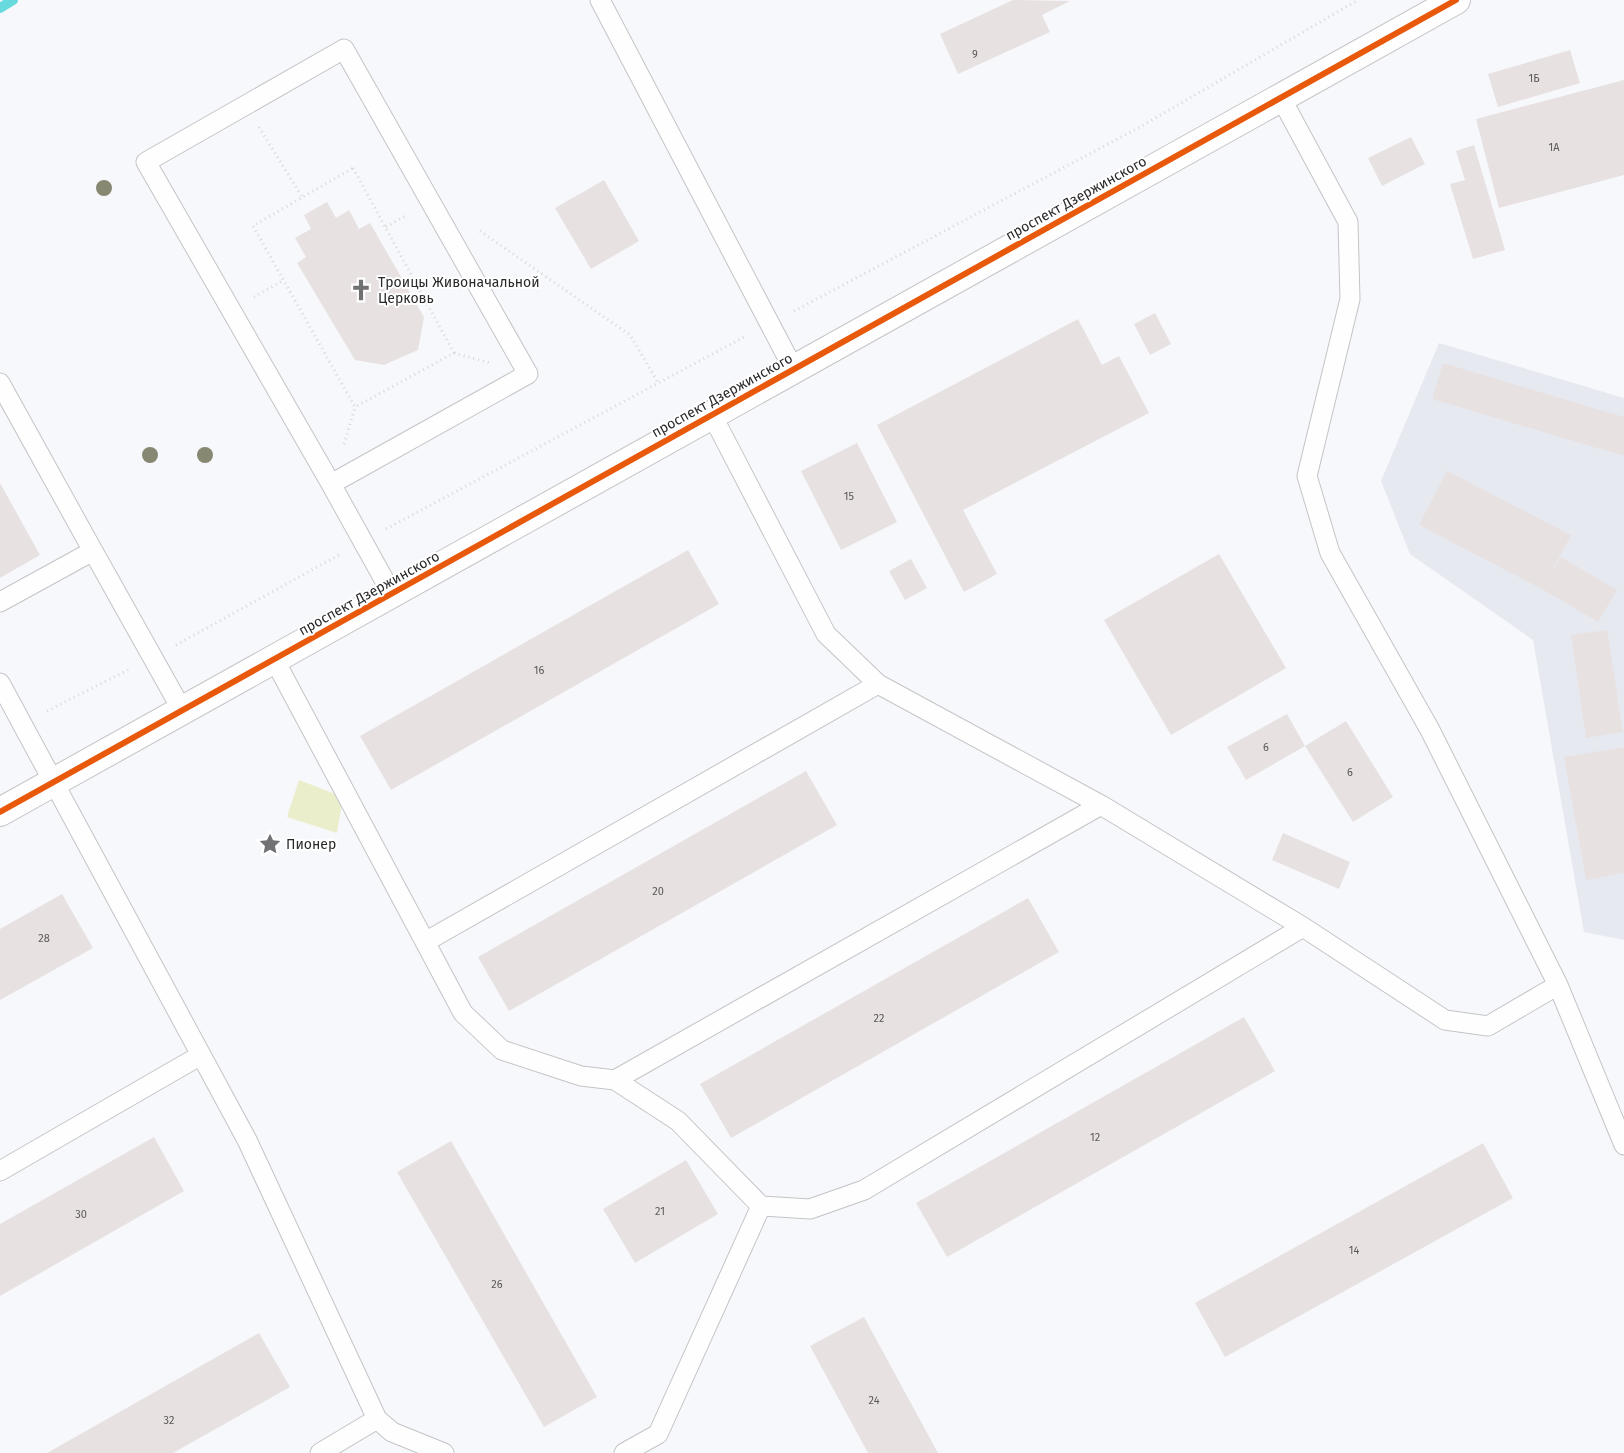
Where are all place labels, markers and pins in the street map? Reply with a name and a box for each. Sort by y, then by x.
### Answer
place label: Троицы Живоначальной Церковь [378,274,540,307]
church icon: Троицы Живоначальной Церковь [348,277,374,303]
place icon: Пионер [257,831,283,857]
place label: Пионер [286,836,336,853]

